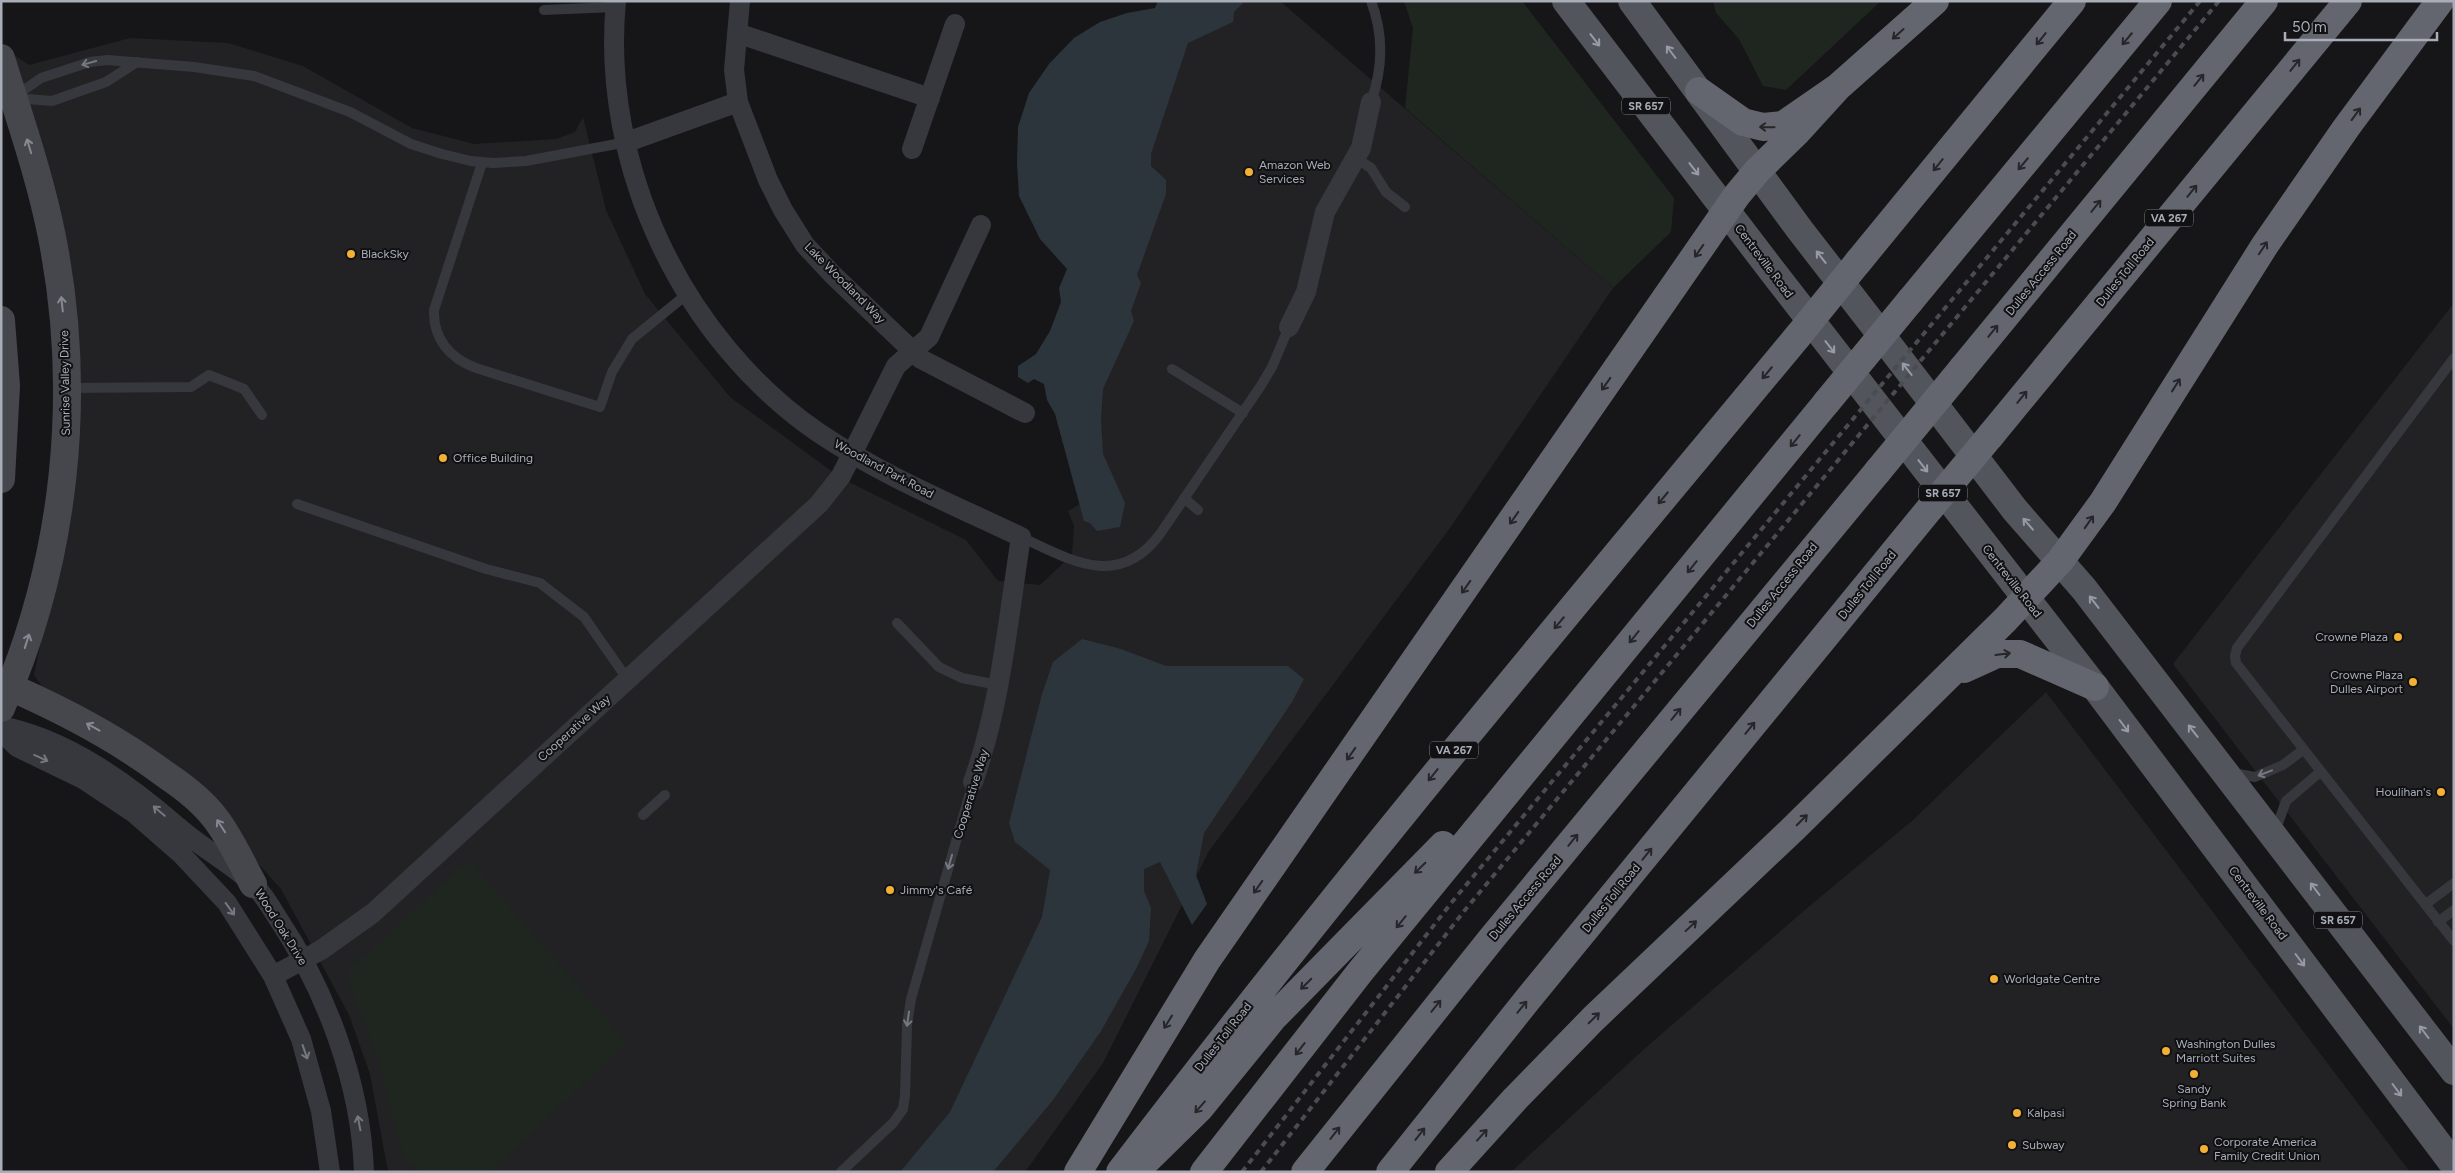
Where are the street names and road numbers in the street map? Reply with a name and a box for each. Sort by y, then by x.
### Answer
road number: SR 657 [1622,98,1670,114]
road number: VA 267 [2145,210,2193,227]
street label: Centreville Road [1732,222,1796,300]
street label: Dulles Access Road [2003,228,2079,318]
street label: Dulles Toll Road [2093,235,2157,309]
street label: Lake Woodland Way [802,240,889,327]
street label: Sunrise Valley Drive [57,330,73,436]
street label: Woodland Park Road [832,437,936,501]
road number: SR 657 [1919,484,1967,502]
street label: Dulles Access Road [1744,540,1820,630]
street label: Centreville Road [1979,542,2045,620]
street label: Dulles Toll Road [1835,548,1899,622]
street label: Cooperative Way [535,691,614,764]
road number: VA 267 [1430,742,1478,758]
street label: Cooperative Way [951,747,991,840]
street label: Dulles Access Road [1486,853,1564,943]
street label: Dulles Toll Road [1579,861,1643,935]
street label: Centreville Road [2226,864,2290,942]
street label: Wood Oak Drive [252,886,310,968]
road number: SR 657 [2314,912,2362,928]
street label: Dulles Toll Road [1192,1000,1254,1074]

